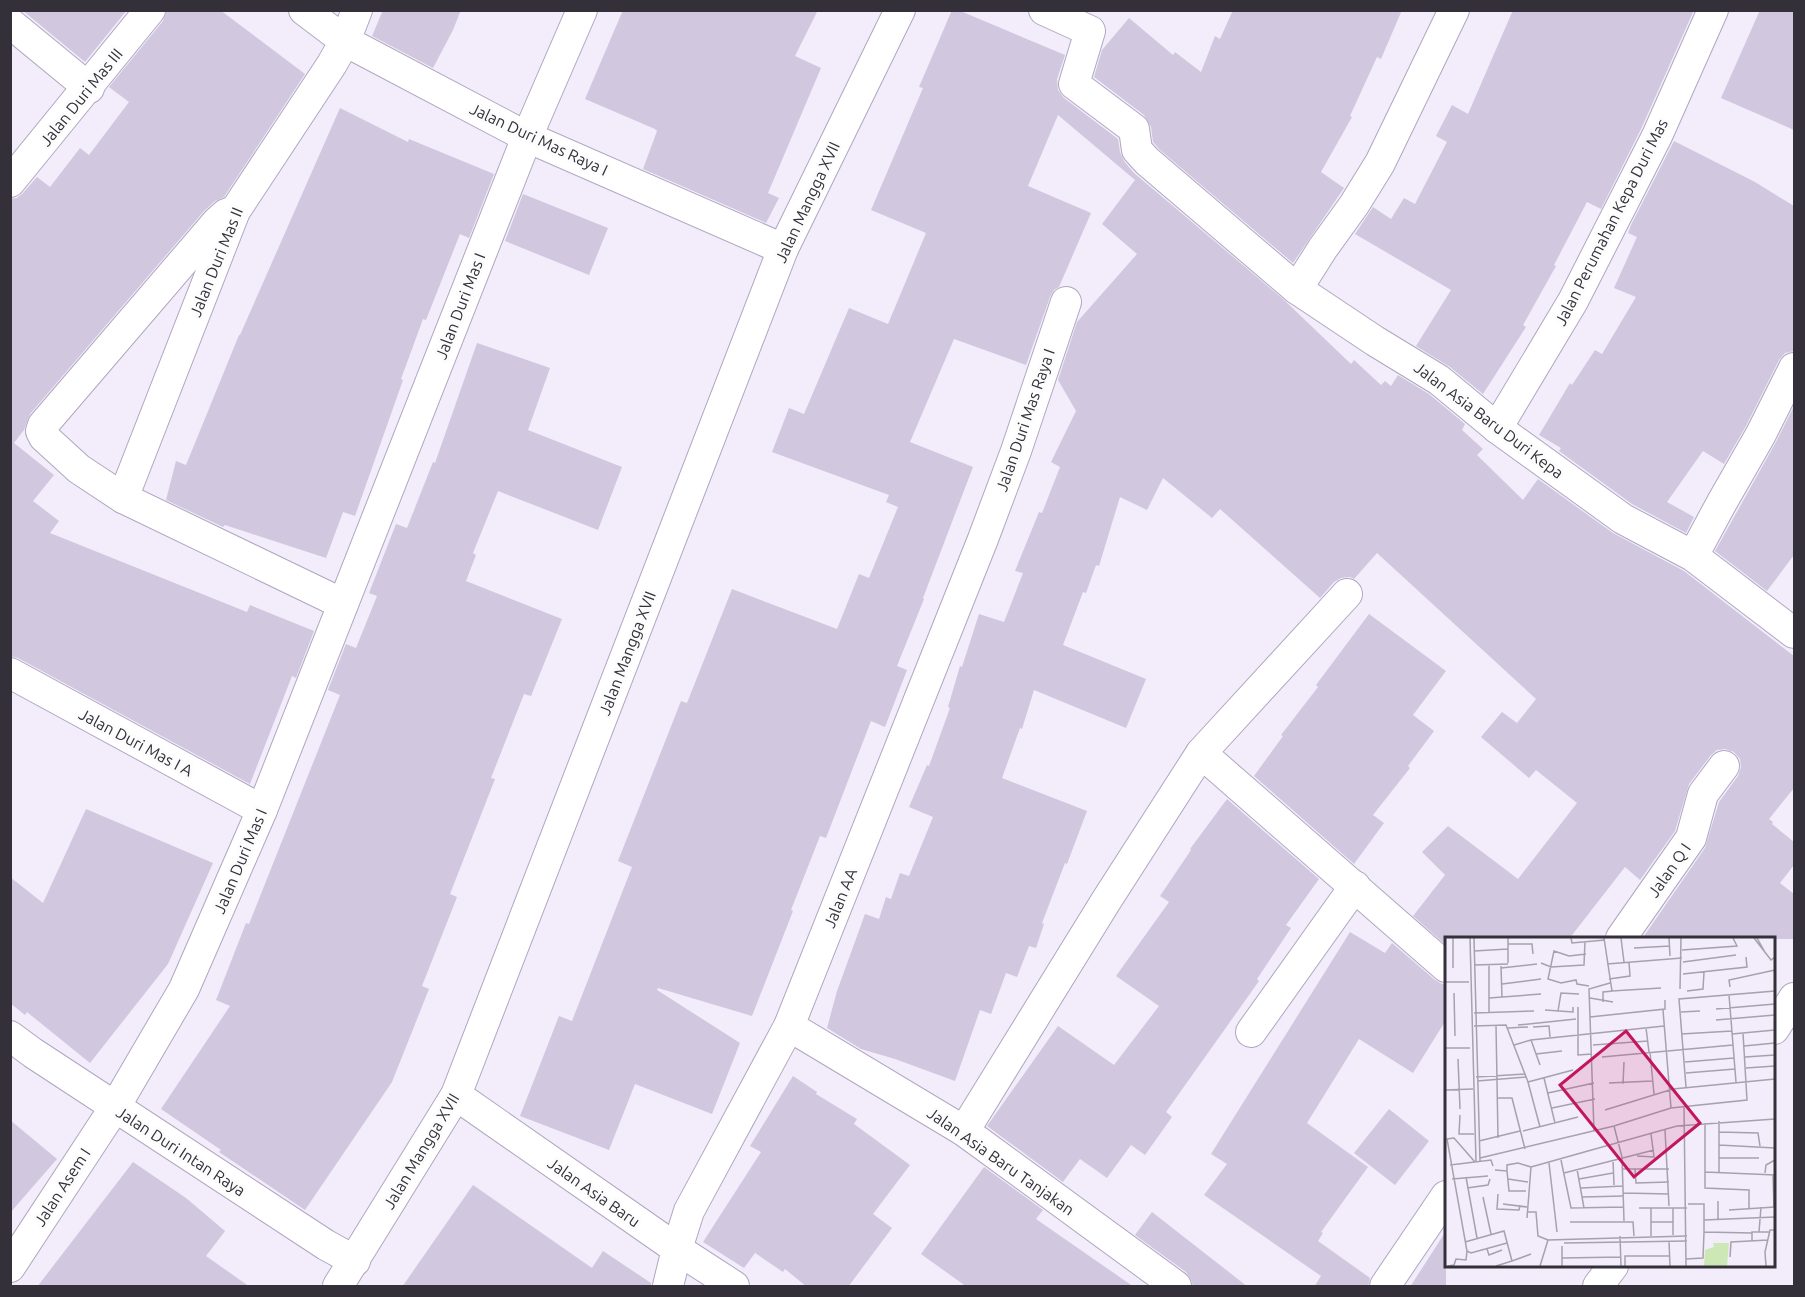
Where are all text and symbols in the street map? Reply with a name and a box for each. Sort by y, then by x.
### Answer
street label: Jalan Duri Mas III [36,45,126,149]
street label: Jalan Duri Mas Raya I [467,99,611,179]
street label: Jalan Perumahan Kepa Duri Mas [1551,116,1671,328]
street label: Jalan Mangga XVII [771,139,843,265]
street label: Jalan Duri Mas II [186,205,246,319]
street label: Jalan Duri Mas I [431,250,489,362]
street label: Jalan Duri Mas Raya I [992,346,1058,494]
street label: Jalan Asia Baru Duri Kepa [1411,358,1567,482]
street label: Jalan Mangga XVII [595,588,659,718]
street label: Jalan Duri Mas I A [76,704,197,780]
street label: Jalan Duri Mas I [210,806,270,916]
street label: Jalan Q I [1644,840,1694,900]
street label: Jalan AA [820,865,860,930]
inset map [1445,937,1775,1267]
street label: Jalan Mangga XVII [379,1090,463,1212]
street label: Jalan Duri Intan Raya [113,1103,249,1199]
street label: Jalan Asia Baru Tanjakan [924,1103,1078,1219]
street label: Jalan Asem I [30,1145,94,1229]
street label: Jalan Asia Baru [544,1154,644,1230]

